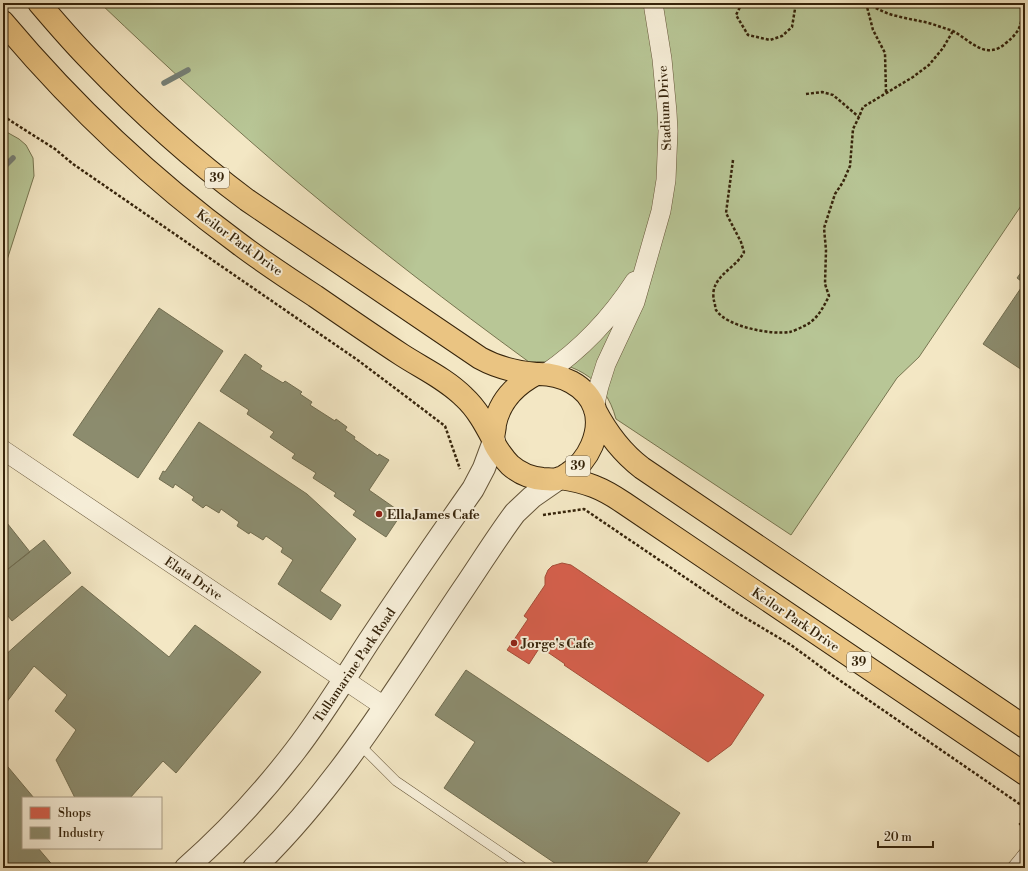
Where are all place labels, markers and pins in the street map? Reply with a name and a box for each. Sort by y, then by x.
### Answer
place label: Ella James Cafe [387,507,480,523]
marker: Ella James Cafe [374,509,384,519]
place label: Jorge's Cafe [520,636,594,652]
marker: Jorge's Cafe [509,638,519,648]

